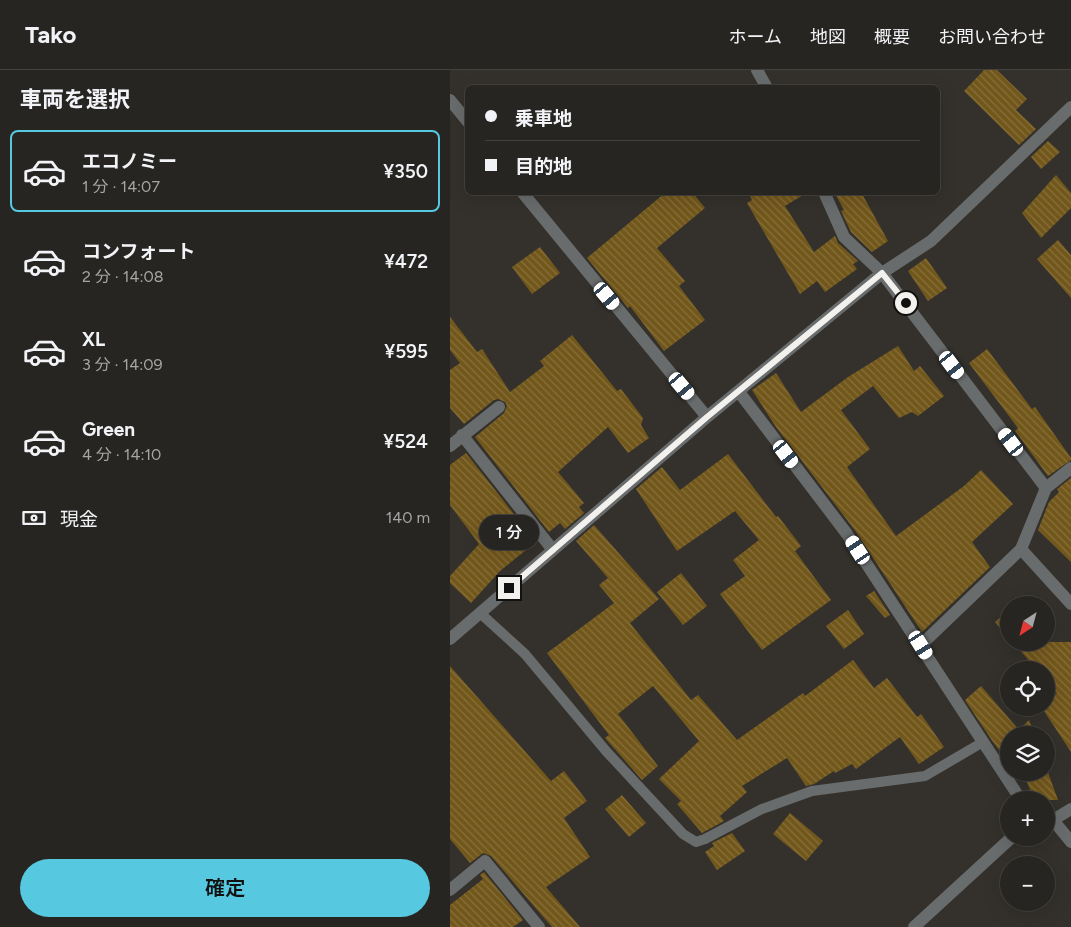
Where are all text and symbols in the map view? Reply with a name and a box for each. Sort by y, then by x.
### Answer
text: Tako [25,20,76,49]
text: ホーム [729,26,782,48]
text: 地図 [810,26,846,48]
text: 概要 [874,26,910,48]
text: お問い合わせ [938,26,1046,48]
text: 車両を選択 [20,86,130,113]
text: 乗車地 [515,107,572,130]
icon: car [22,149,67,194]
text: エコノミー [82,150,177,173]
text: 目的地 [515,155,572,178]
text: ¥350 [383,160,428,183]
text: 1 分 · 14:07 [82,177,160,196]
icon: car [22,239,67,284]
text: コンフォート [82,240,195,263]
text: ¥472 [384,250,428,273]
text: 2 分 · 14:08 [82,267,164,286]
car [591,280,622,312]
route start [895,292,917,314]
text: XL [82,328,105,351]
icon: car [22,329,67,374]
text: ¥595 [384,340,428,363]
car [936,349,967,381]
text: 3 分 · 14:09 [82,355,163,374]
car [666,370,697,402]
text: Green [82,418,135,441]
icon: car [22,419,67,464]
car [995,426,1026,458]
text: ¥524 [383,430,428,453]
car [770,438,801,470]
text: 4 分 · 14:10 [82,445,161,464]
icon: cash [20,504,48,532]
text: 現金 [60,508,98,531]
text: 140 m [386,508,430,527]
callout: 1 分 [479,516,539,550]
text: 1 分 [496,523,522,542]
car [843,533,872,567]
route end [498,577,520,599]
north arrow [1000,596,1055,651]
map controls [1000,596,1055,911]
car [906,628,935,662]
button: locate [1000,661,1055,716]
button: layers [1000,726,1055,781]
button: + [1000,791,1055,846]
button: − [1000,856,1055,911]
button: 確定 [20,859,430,917]

